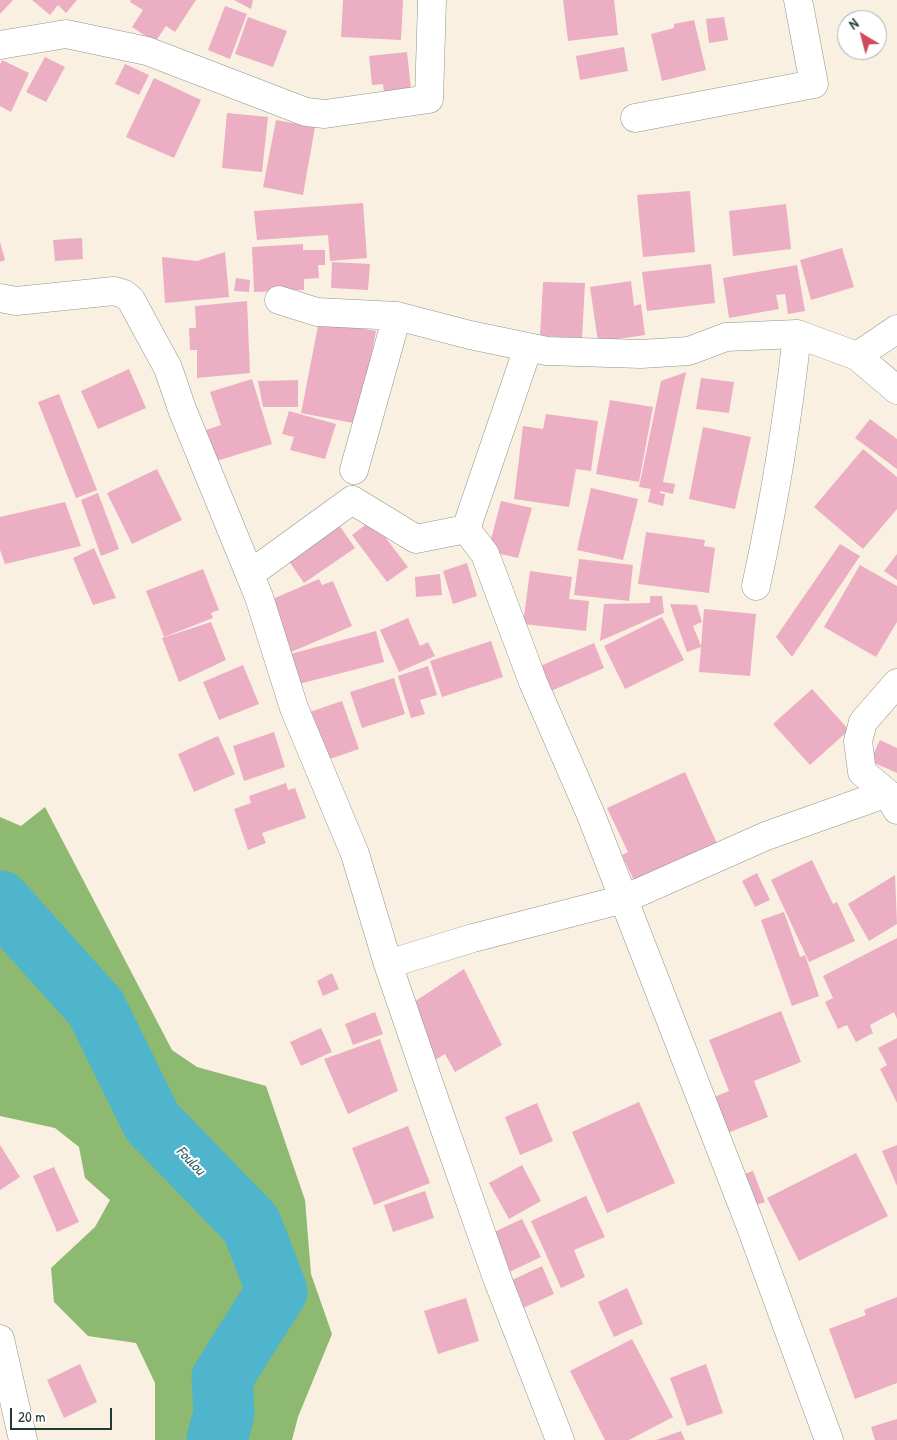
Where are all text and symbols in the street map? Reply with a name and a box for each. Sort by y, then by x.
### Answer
north arrow [837,10,887,60]
text: N [845,14,862,33]
water label: Foulou [172,1143,208,1179]
scale bar [12,1398,115,1430]
text: 20 m [18,1406,45,1427]

